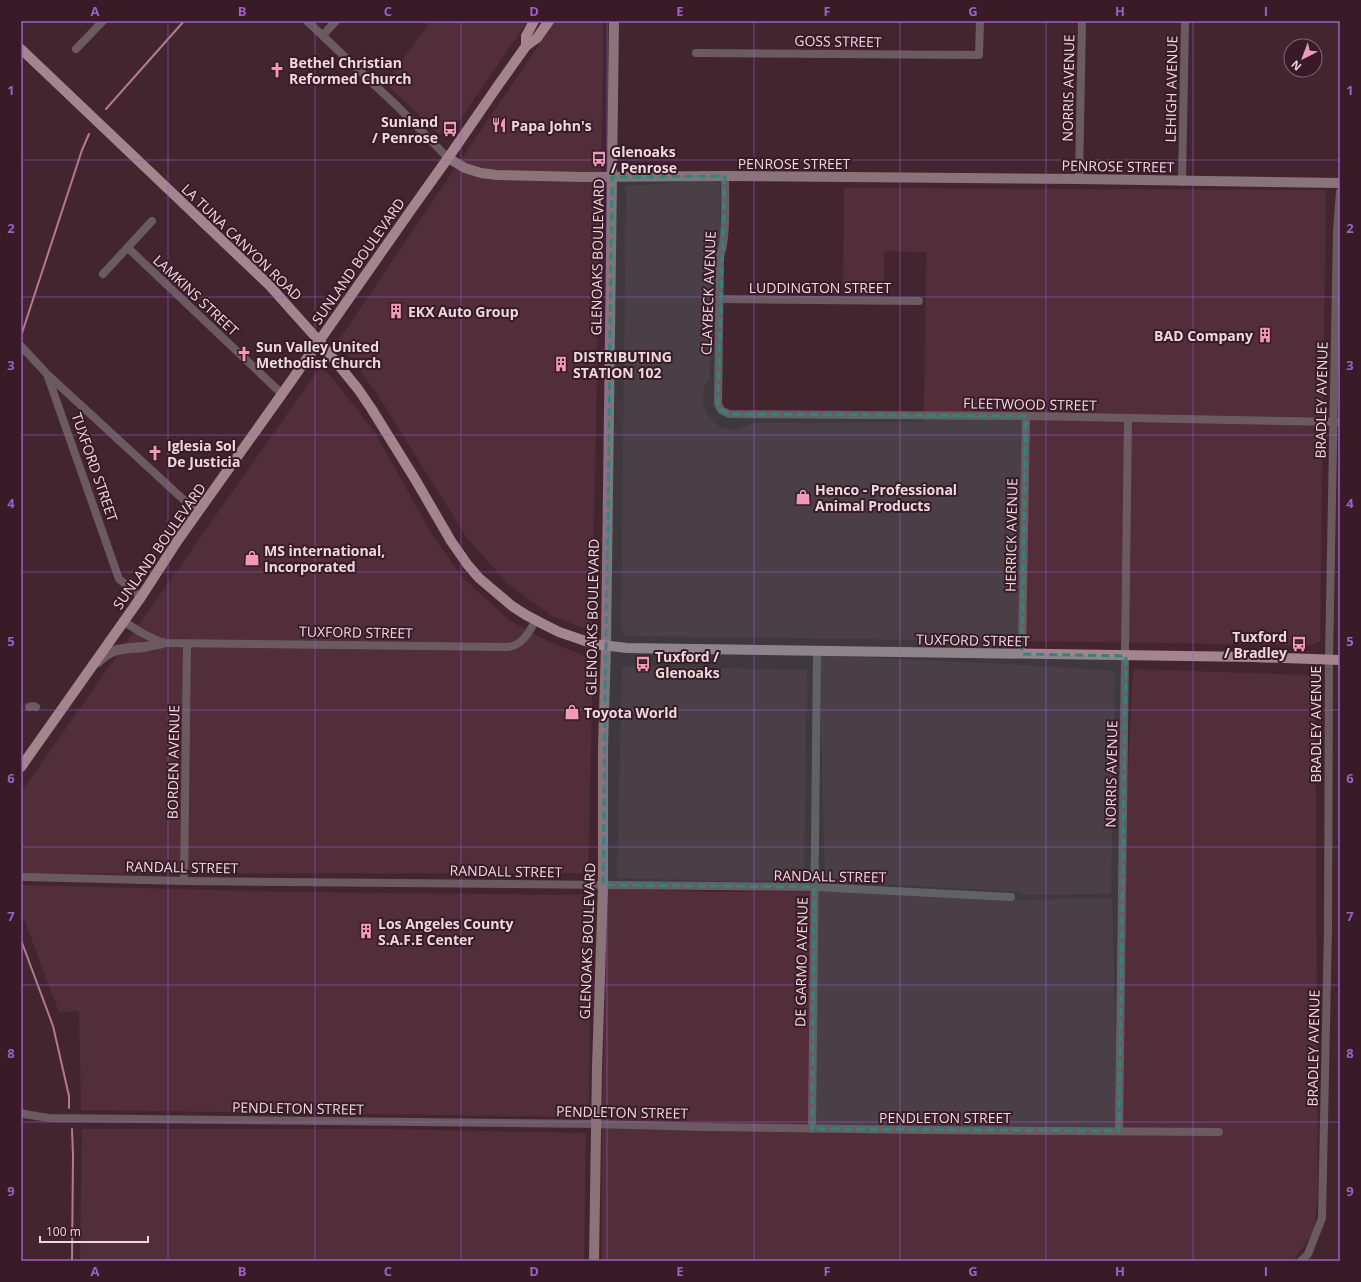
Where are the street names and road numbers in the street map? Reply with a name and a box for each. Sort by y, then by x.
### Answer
street label: GOSS STREET [794,31,882,51]
street label: NORRIS AVENUE [1058,34,1078,142]
street label: LEHIGH AVENUE [1161,35,1181,143]
street label: PENROSE STREET [738,154,851,173]
street label: PENROSE STREET [1062,156,1175,176]
street label: LA TUNA CANYON ROAD [178,179,306,305]
street label: GLENOAKS BOULEVARD [586,179,608,335]
street label: SUNLAND BOULEVARD [307,194,409,328]
street label: CLAYBECK AVENUE [696,231,720,355]
street label: LAMKINS STREET [149,250,243,340]
street label: LUDDINGTON STREET [749,278,892,297]
street label: BRADLEY AVENUE [1310,341,1332,459]
street label: FLEETWOOD STREET [963,393,1097,415]
street label: TUXFORD STREET [67,410,123,524]
street label: HERRICK AVENUE [1001,478,1021,592]
street label: SUNLAND BOULEVARD [108,479,210,613]
street label: GLENOAKS BOULEVARD [581,539,603,695]
street label: TUXFORD STREET [299,622,413,642]
street label: TUXFORD STREET [916,630,1030,650]
street label: BRADLEY AVENUE [1306,666,1325,782]
street label: BORDEN AVENUE [163,705,183,819]
street label: NORRIS AVENUE [1101,720,1121,828]
street label: RANDALL STREET [126,857,239,877]
street label: RANDALL STREET [450,861,563,881]
street label: GLENOAKS BOULEVARD [575,862,599,1020]
street label: RANDALL STREET [774,866,887,886]
street label: DE GARMO AVENUE [790,897,812,1027]
street label: BRADLEY AVENUE [1302,989,1324,1107]
street label: PENDLETON STREET [232,1097,364,1119]
street label: PENDLETON STREET [556,1101,688,1123]
street label: PENDLETON STREET [879,1108,1011,1127]

